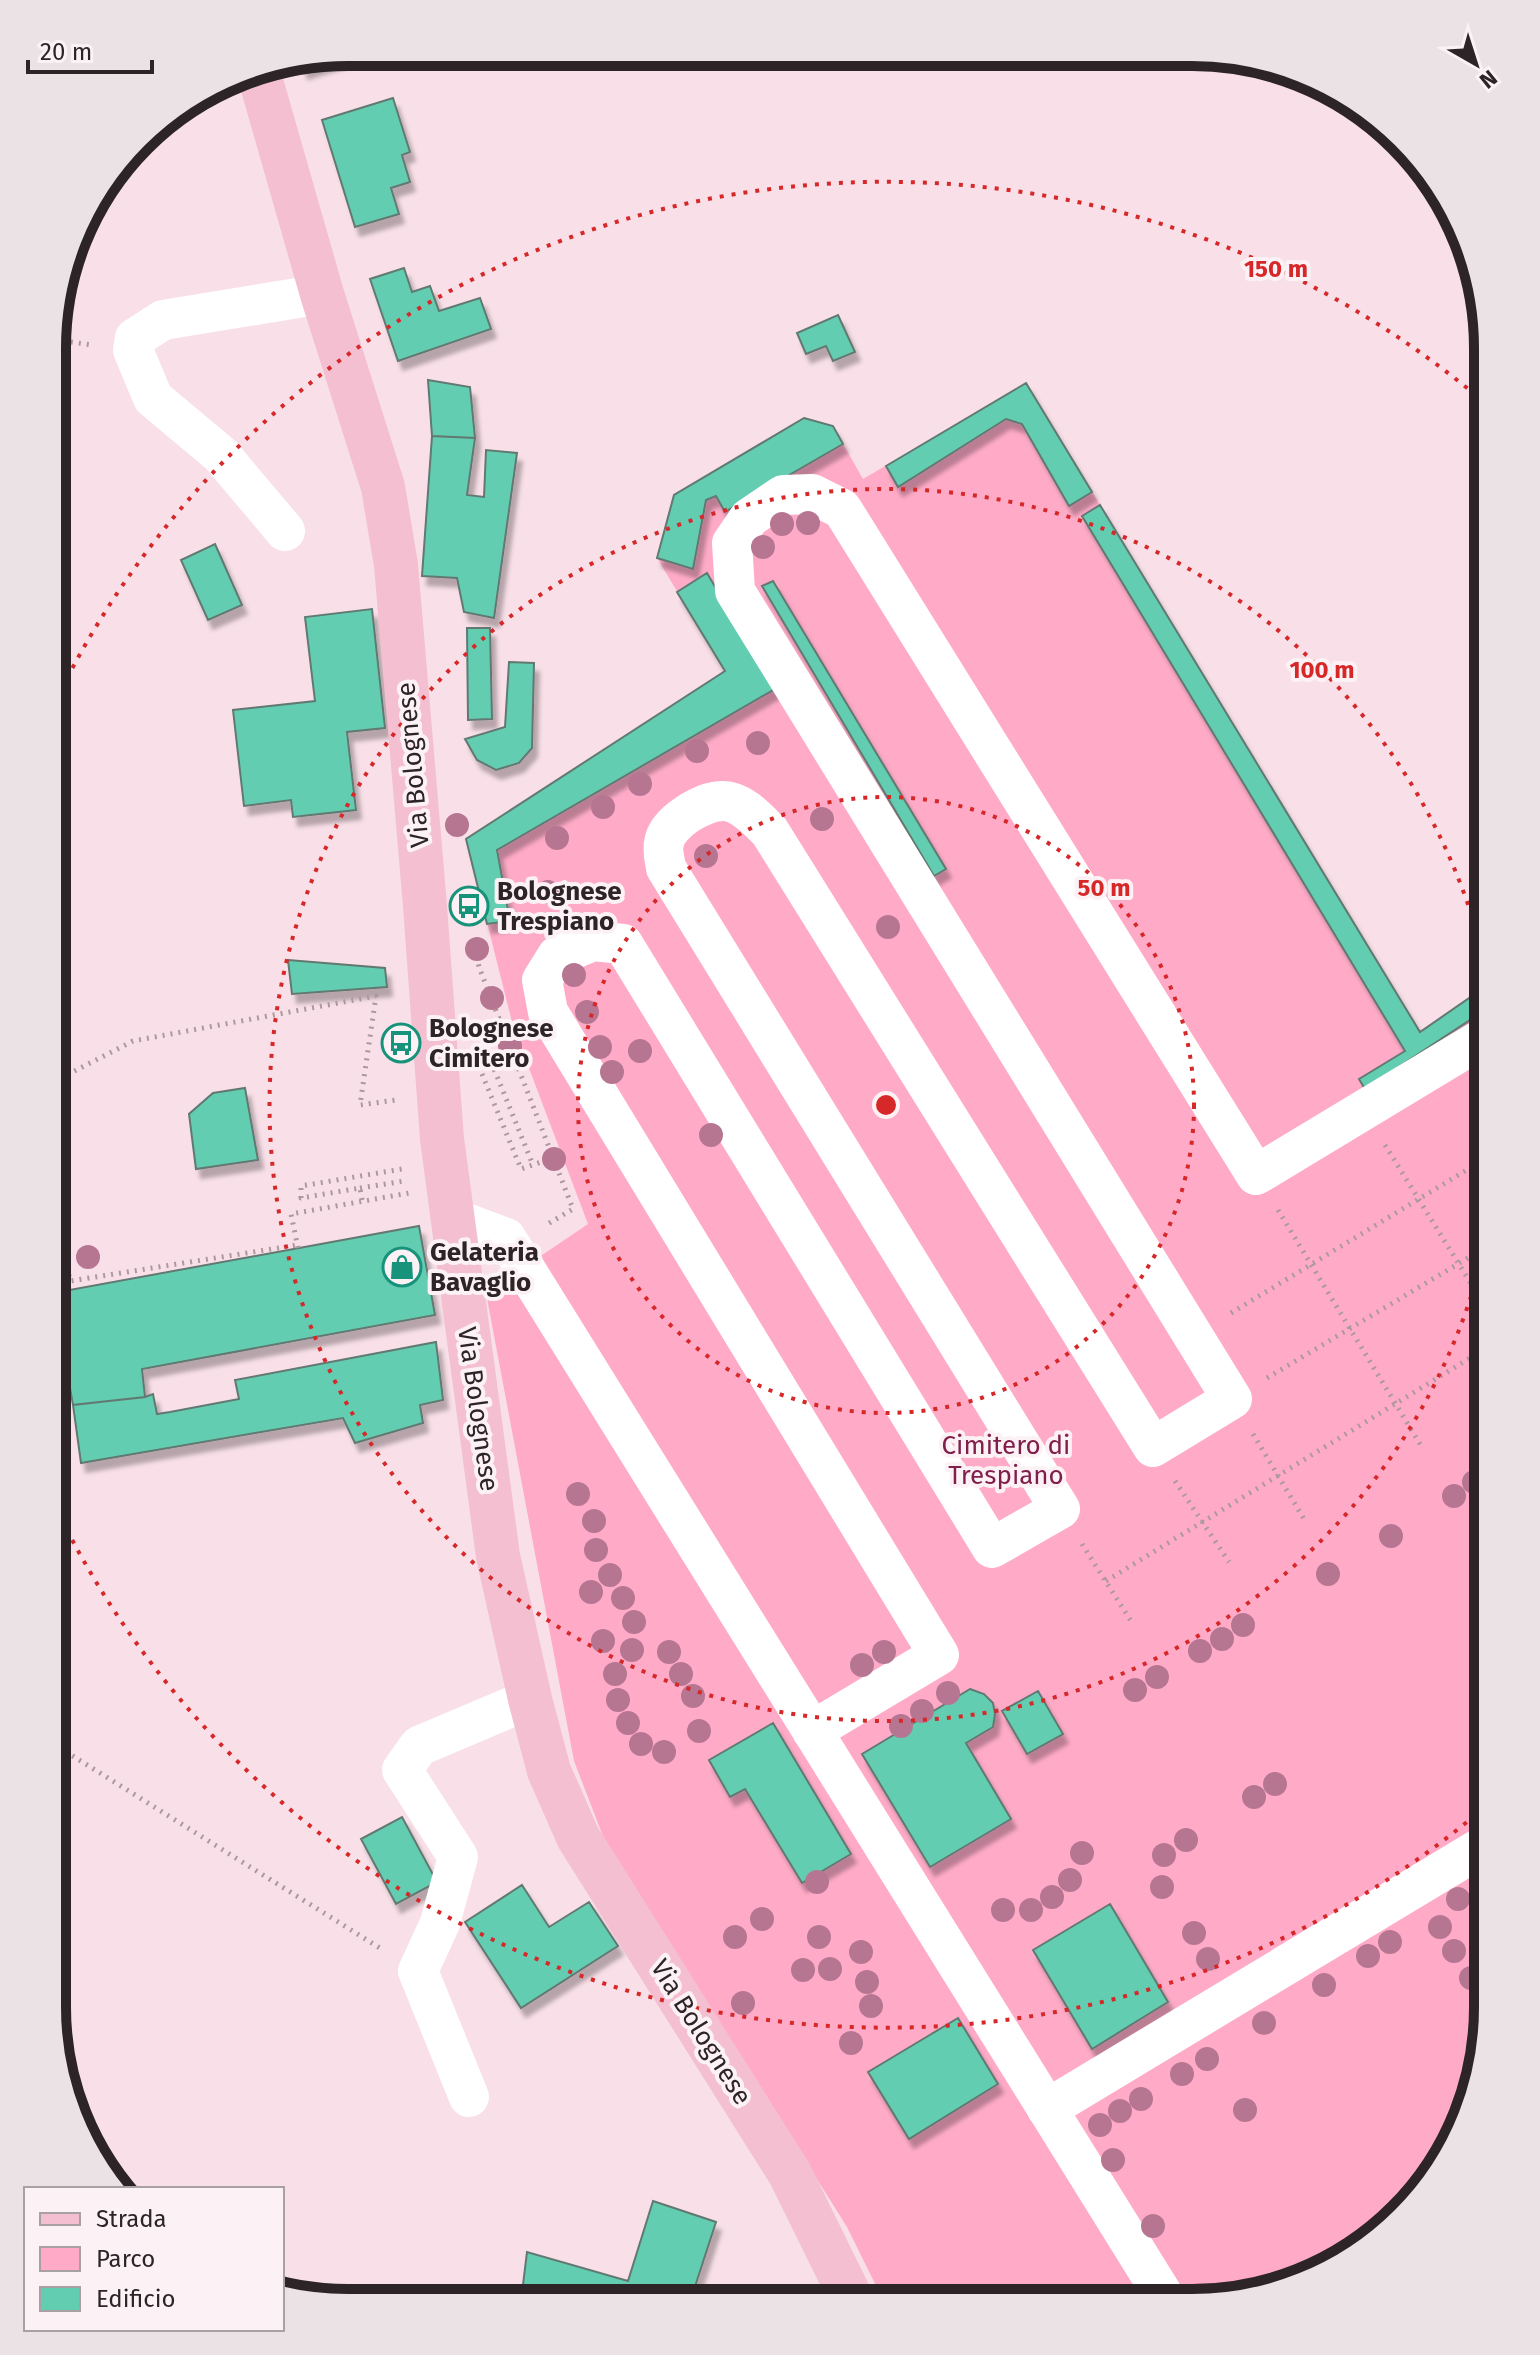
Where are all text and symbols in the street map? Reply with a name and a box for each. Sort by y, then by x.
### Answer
scale bar [28,24,152,74]
north arrow [1436,24,1516,104]
text: 20 m [40,38,92,66]
text: N [1474,64,1502,94]
text: 150 m [1244,255,1308,283]
text: 100 m [1289,656,1355,684]
street label: Via Bolognese [390,681,436,849]
text: 50 m [1078,874,1130,902]
place label: Bolognese Trespiano [497,876,622,937]
bus stop icon: Bolognese Trespiano [448,885,490,927]
place label: Bolognese Cimitero [429,1013,554,1074]
bus stop icon: Bolognese Cimitero [380,1022,422,1064]
centre of rings [872,1091,900,1119]
place label: Gelateria Bavaglio [430,1237,539,1298]
shop icon: Gelateria Bavaglio [381,1246,423,1288]
street label: Via Bolognese [451,1325,505,1493]
park label: Cimitero di Trespiano [942,1430,1070,1491]
street label: Via Bolognese [644,1954,758,2110]
legend [24,2187,284,2331]
text: Strada [96,2205,167,2233]
text: Parco [96,2245,155,2273]
text: Edificio [96,2285,176,2313]

